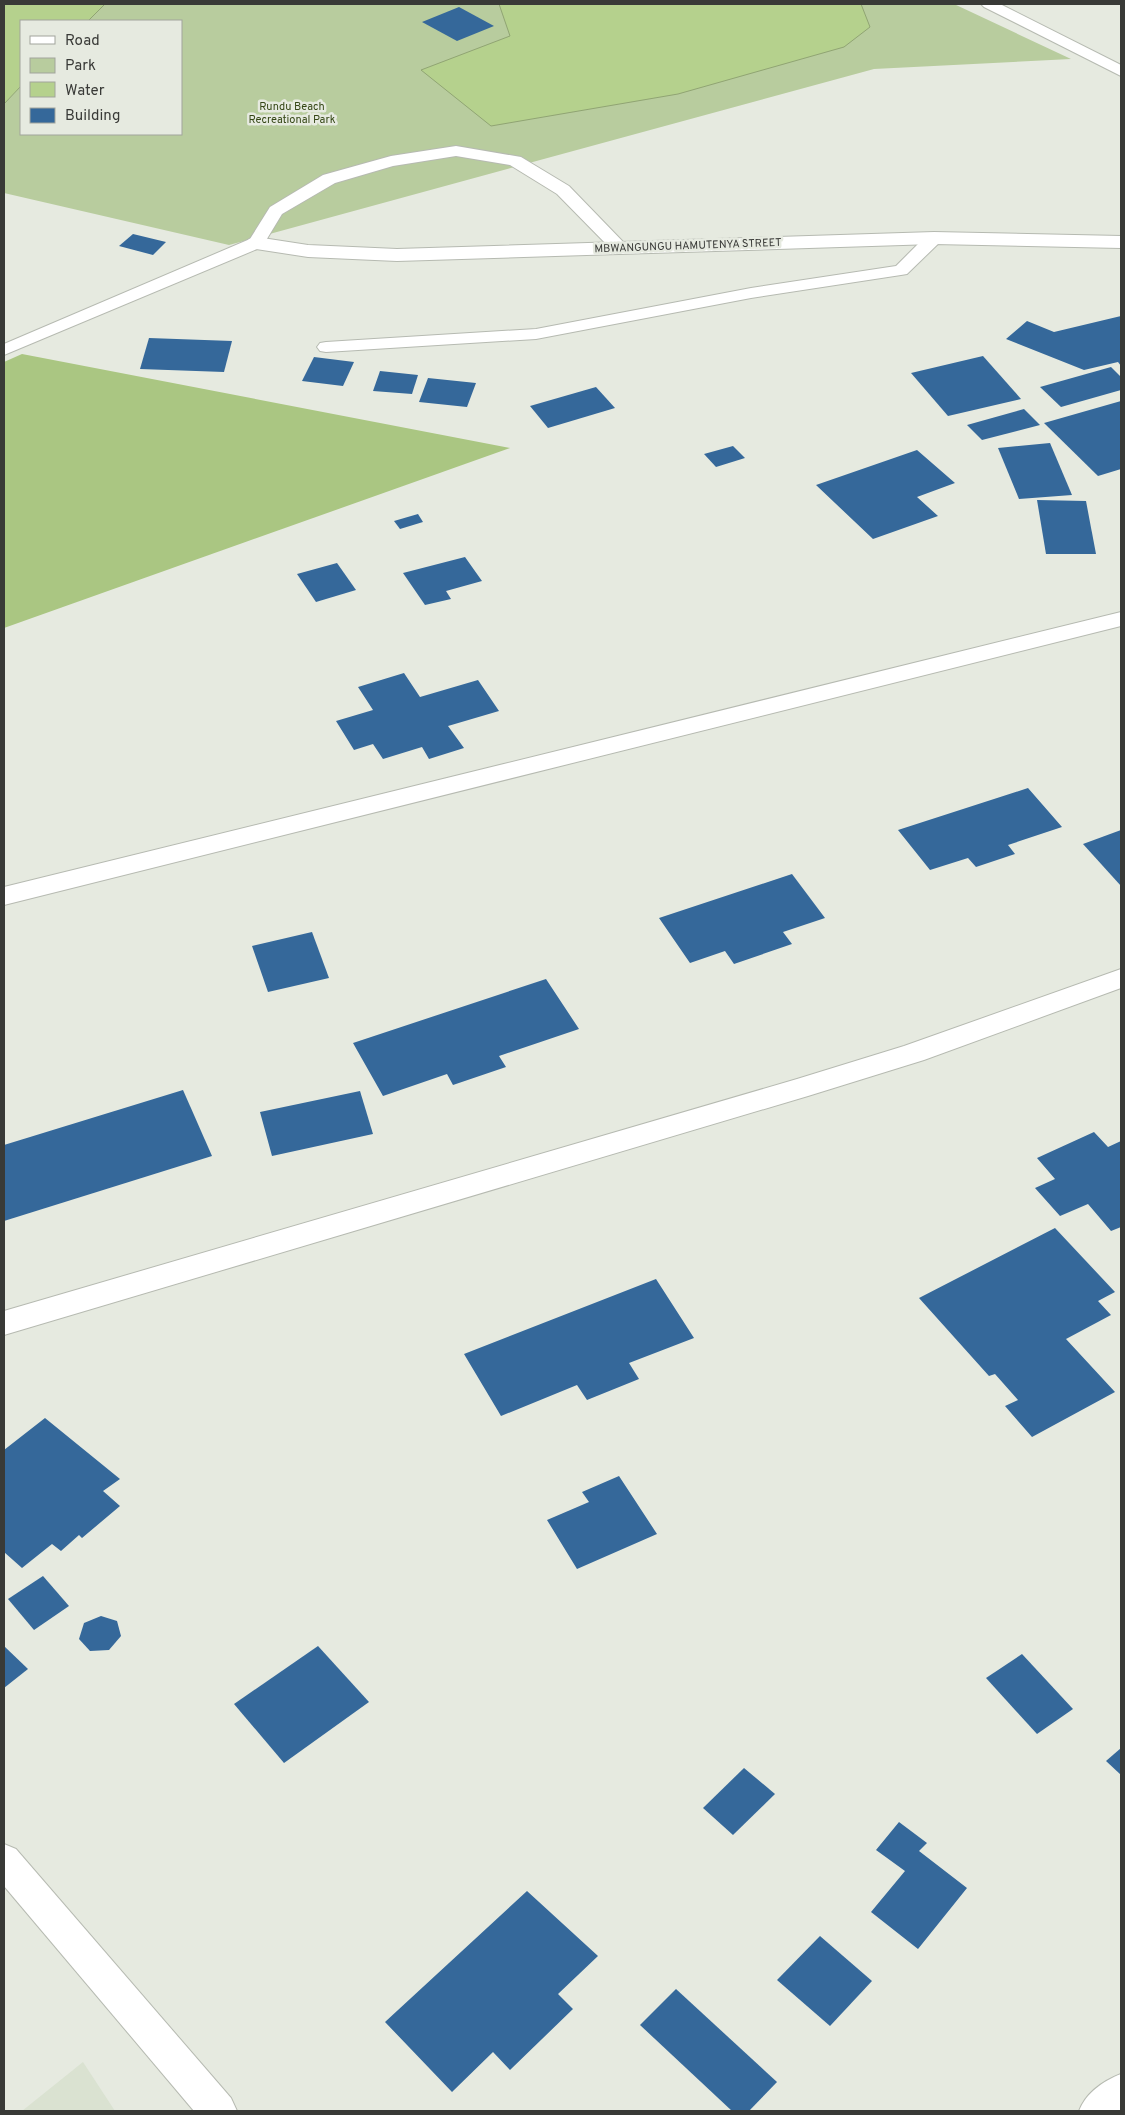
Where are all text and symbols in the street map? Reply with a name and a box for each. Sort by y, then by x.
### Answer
legend [20,20,182,135]
text: Road [65,32,100,51]
text: Park [65,57,96,76]
text: Water [65,82,105,101]
park label: Rundu Beach Recreational Park [248,100,336,127]
text: Building [65,107,120,126]
street label: MBWANGUNGU HAMUTENYA STREET [594,236,782,256]

